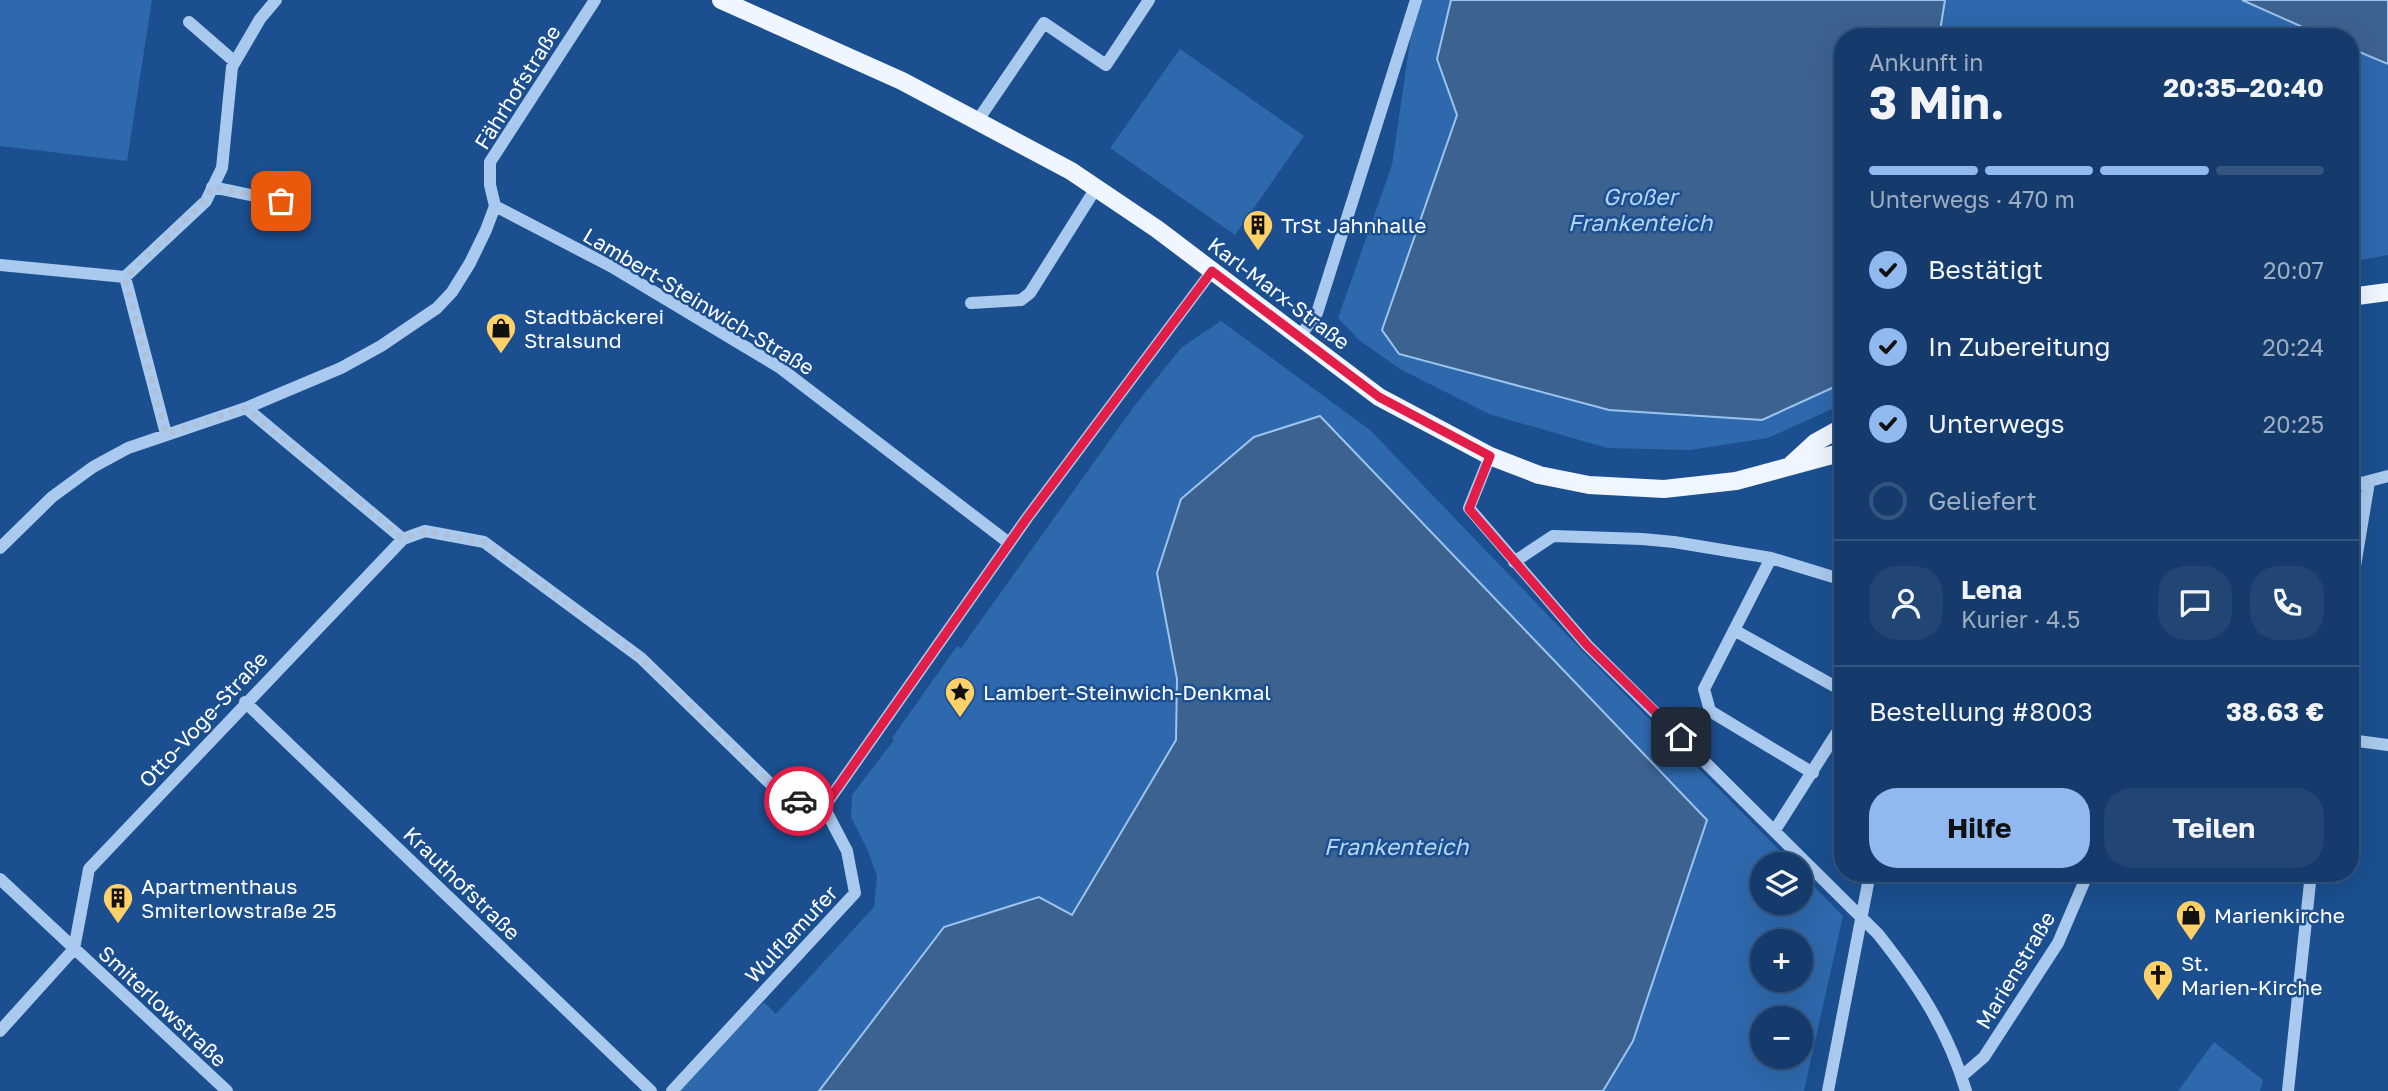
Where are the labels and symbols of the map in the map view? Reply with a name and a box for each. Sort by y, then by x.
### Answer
street label: Fährhofstraße [468,20,566,154]
pin [251,171,311,231]
water label: Großer Frankenteich [1568,182,1713,236]
building icon: TrSt Jahnhalle [1241,208,1275,252]
place label: TrSt Jahnhalle [1281,212,1427,238]
street label: Lambert-Steinwich-Straße [579,222,819,380]
street label: Karl-Marx-Straße [1203,231,1355,355]
place label: Stadtbäckerei Stralsund [524,303,664,353]
shop icon: Stadtbäckerei Stralsund [484,311,518,355]
street label: Otto-Voge-Straße [133,645,273,793]
place icon: Lambert-Steinwich-Denkmal [943,675,977,719]
place label: Lambert-Steinwich-Denkmal [983,679,1271,705]
pin [1651,707,1711,767]
courier [764,766,834,836]
street label: Krauthofstraße [398,821,526,945]
water label: Frankenteich [1324,832,1469,860]
place label: Apartmenthaus Smiterlowstraße 25 [141,873,337,923]
street label: Wulflamufer [739,880,843,988]
building icon: Apartmenthaus Smiterlowstraße 25 [101,881,135,925]
shop icon: Marienkirche [2174,898,2208,942]
place label: Marienkirche [2214,902,2345,928]
street label: Marienstraße [1970,906,2060,1034]
street label: Smiterlowstraße [93,940,233,1072]
place label: St. Marien-Kirche [2181,950,2322,1000]
church icon: St. Marien-Kirche [2141,958,2175,1002]

